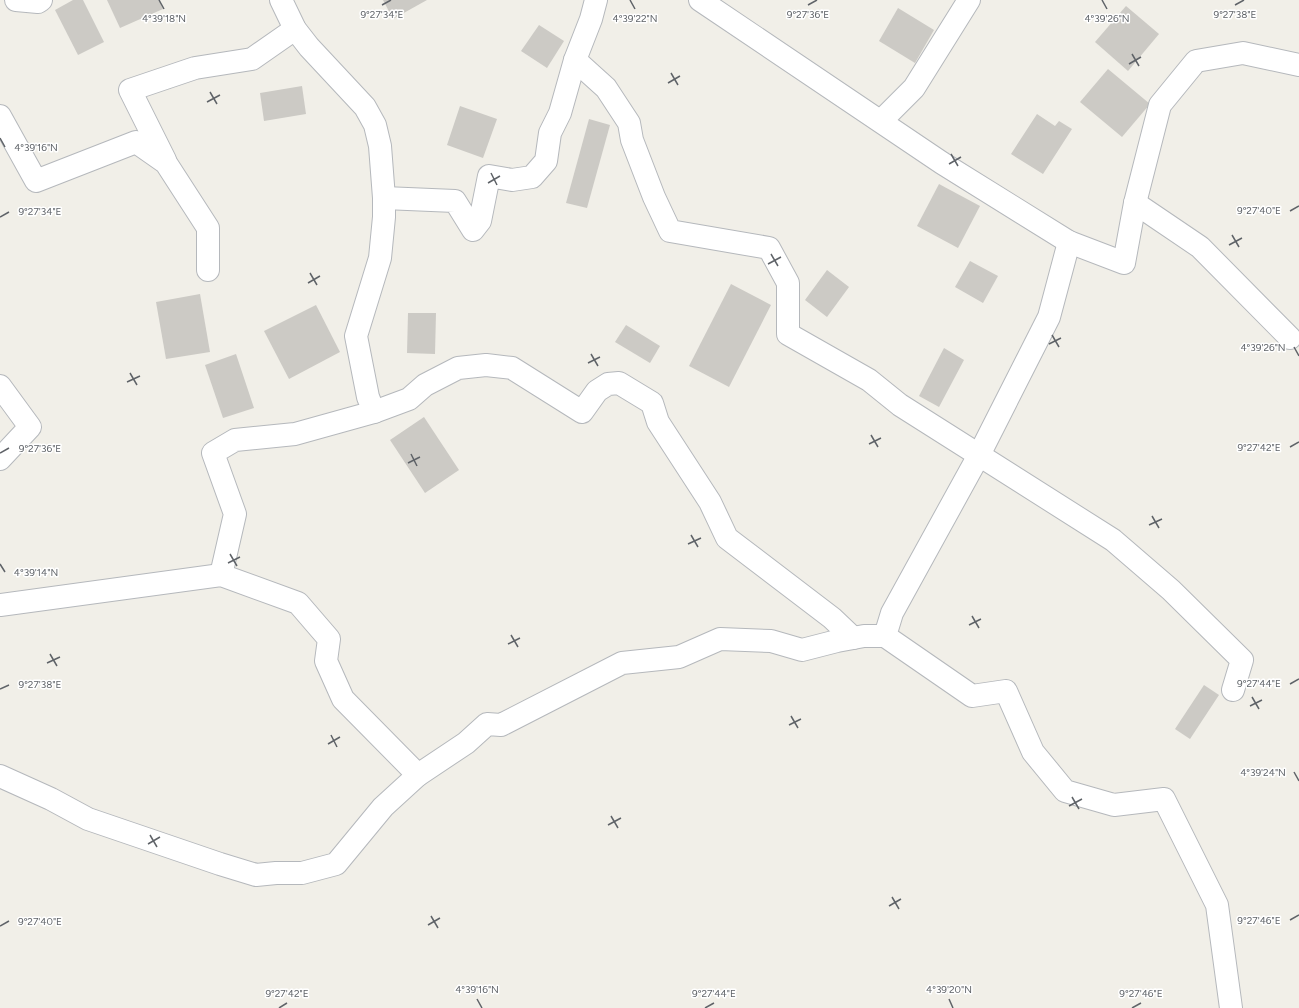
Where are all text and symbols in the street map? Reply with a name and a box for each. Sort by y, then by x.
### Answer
text: 9°27'34"E [360,8,404,21]
text: 9°27'36"E [787,8,829,21]
text: 9°27'38"E [1213,8,1257,21]
text: 4°39'18"N [142,12,186,25]
text: 4°39'22"N [612,12,658,25]
text: 4°39'26"N [1084,12,1130,25]
text: 4°39'16"N [14,141,58,154]
text: 9°27'40"E [1237,204,1281,217]
text: 9°27'34"E [18,205,62,218]
text: 4°39'26"N [1240,341,1286,354]
text: 9°27'42"E [1237,441,1281,454]
text: 9°27'36"E [19,442,61,455]
text: 4°39'14"N [14,566,58,579]
text: 9°27'44"E [1237,677,1281,690]
text: 9°27'38"E [18,678,62,691]
text: 4°39'24"N [1240,766,1286,779]
text: 9°27'46"E [1237,914,1281,927]
text: 9°27'40"E [18,915,62,928]
text: 4°39'16"N [455,983,499,996]
text: 4°39'20"N [926,983,972,996]
text: 9°27'42"E [265,987,309,1000]
text: 9°27'44"E [692,987,736,1000]
text: 9°27'46"E [1119,987,1163,1000]

